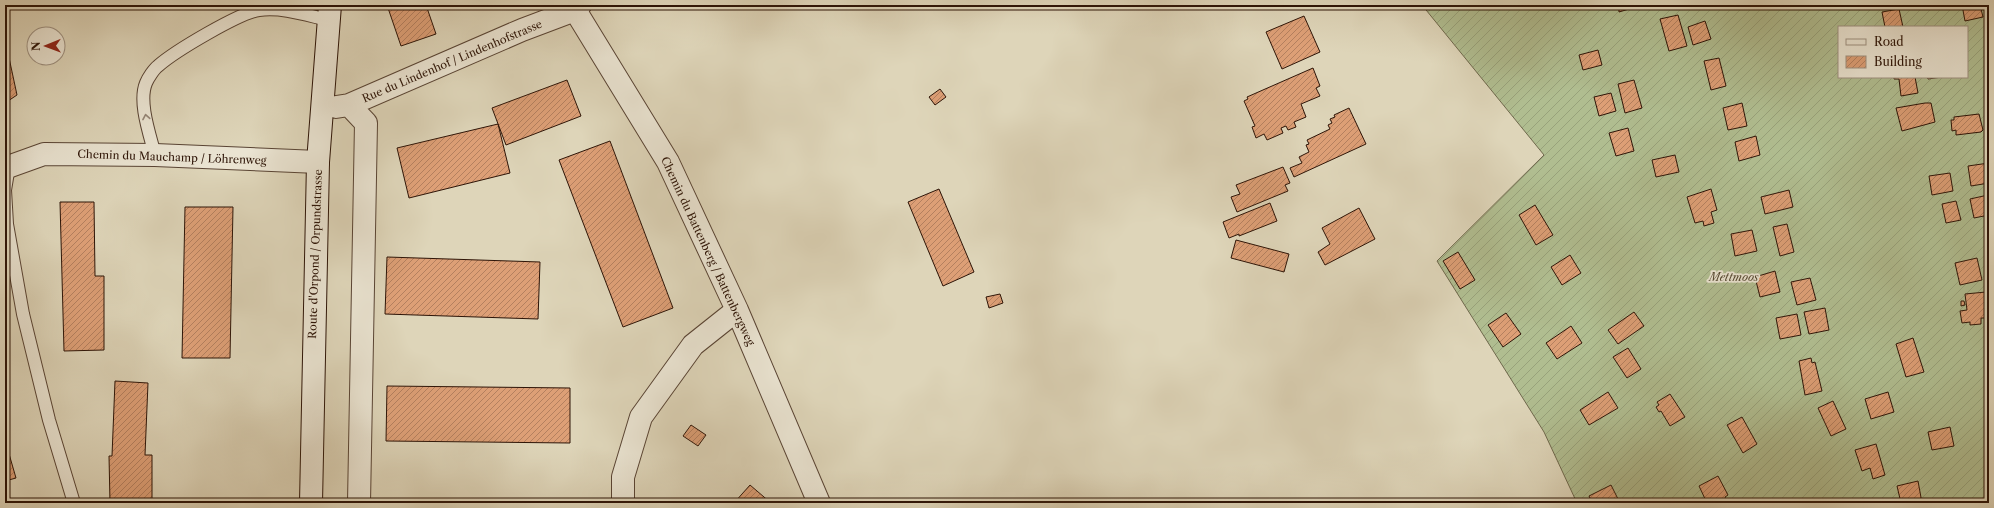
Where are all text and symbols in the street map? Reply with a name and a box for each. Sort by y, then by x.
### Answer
street label: Rue du Lindenhof / Lindenhofstrasse [360,17,544,105]
north arrow [26,26,66,66]
legend [1838,26,1968,78]
text: Road [1874,34,1904,49]
text: N [29,41,43,51]
text: Building [1874,54,1922,69]
one-way arrow [142,114,151,120]
street label: Chemin du Mauchamp / Löhrenweg [77,147,267,167]
street label: Chemin du Battenberg / Battenbergweg [658,154,758,348]
street label: Route d'Orpond / Orpundstrasse [305,169,325,339]
park label: Mettmoos [1707,270,1759,284]

